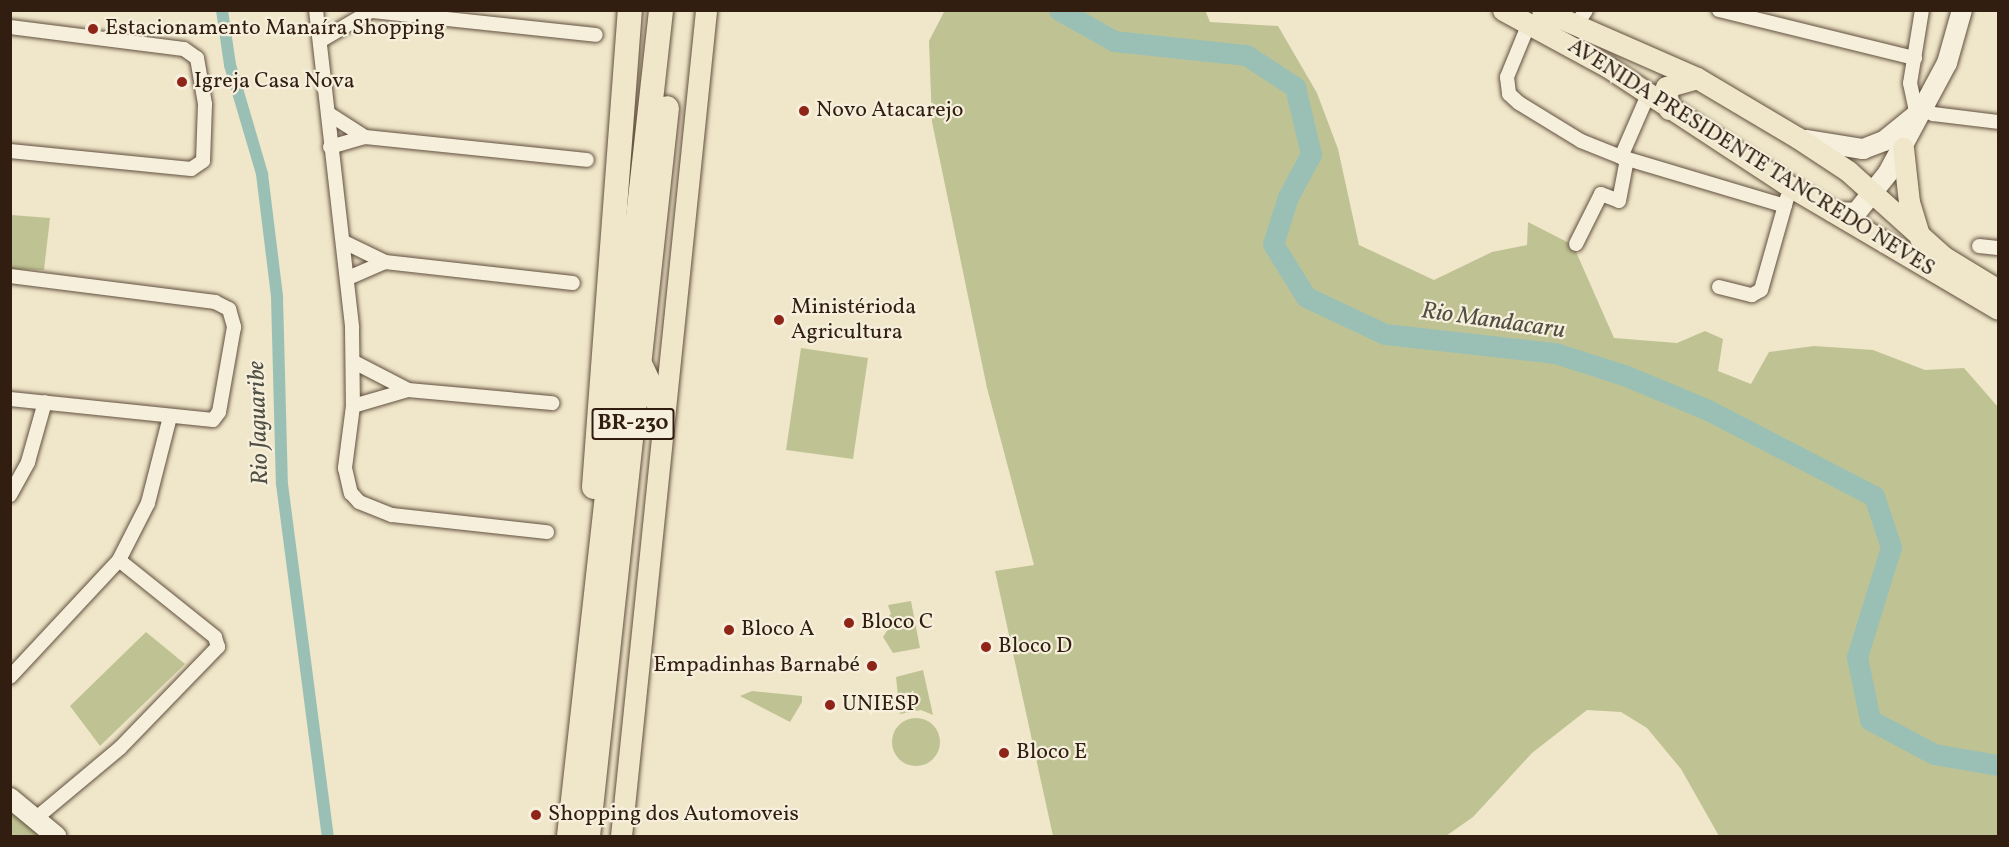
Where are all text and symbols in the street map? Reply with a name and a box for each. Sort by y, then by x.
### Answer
place label: Estacionamento Manaíra Shopping [105,16,445,42]
marker: Estacionamento Manaíra Shopping [86,22,100,36]
street label: AVENIDA PRESIDENTE TANCREDO NEVES [1562,33,1940,283]
place label: Igreja Casa Nova [194,69,355,95]
marker: Igreja Casa Nova [175,75,189,89]
place label: Novo Atacarejo [816,98,964,124]
marker: Novo Atacarejo [797,104,811,118]
place label: Ministérioda Agricultura [791,294,916,346]
water label: Rio Mandacaru [1419,298,1567,346]
marker: Ministérioda Agricultura [772,313,786,327]
water label: Rio Jaguaribe [243,360,277,486]
road number: BR-230 [591,406,675,442]
place label: Bloco C [861,610,933,636]
marker: Bloco C [842,616,856,630]
place label: Bloco A [741,617,814,643]
marker: Bloco A [722,623,736,637]
place label: Bloco D [998,634,1072,660]
marker: Bloco D [979,640,993,654]
place label: Empadinhas Barnabé [653,653,860,679]
marker: Empadinhas Barnabé [865,659,879,673]
place label: UNIESP [842,692,919,718]
marker: UNIESP [823,698,837,712]
place label: Bloco E [1016,740,1087,766]
marker: Bloco E [997,746,1011,760]
place label: Shopping dos Automoveis [548,802,799,828]
marker: Shopping dos Automoveis [529,808,543,822]

